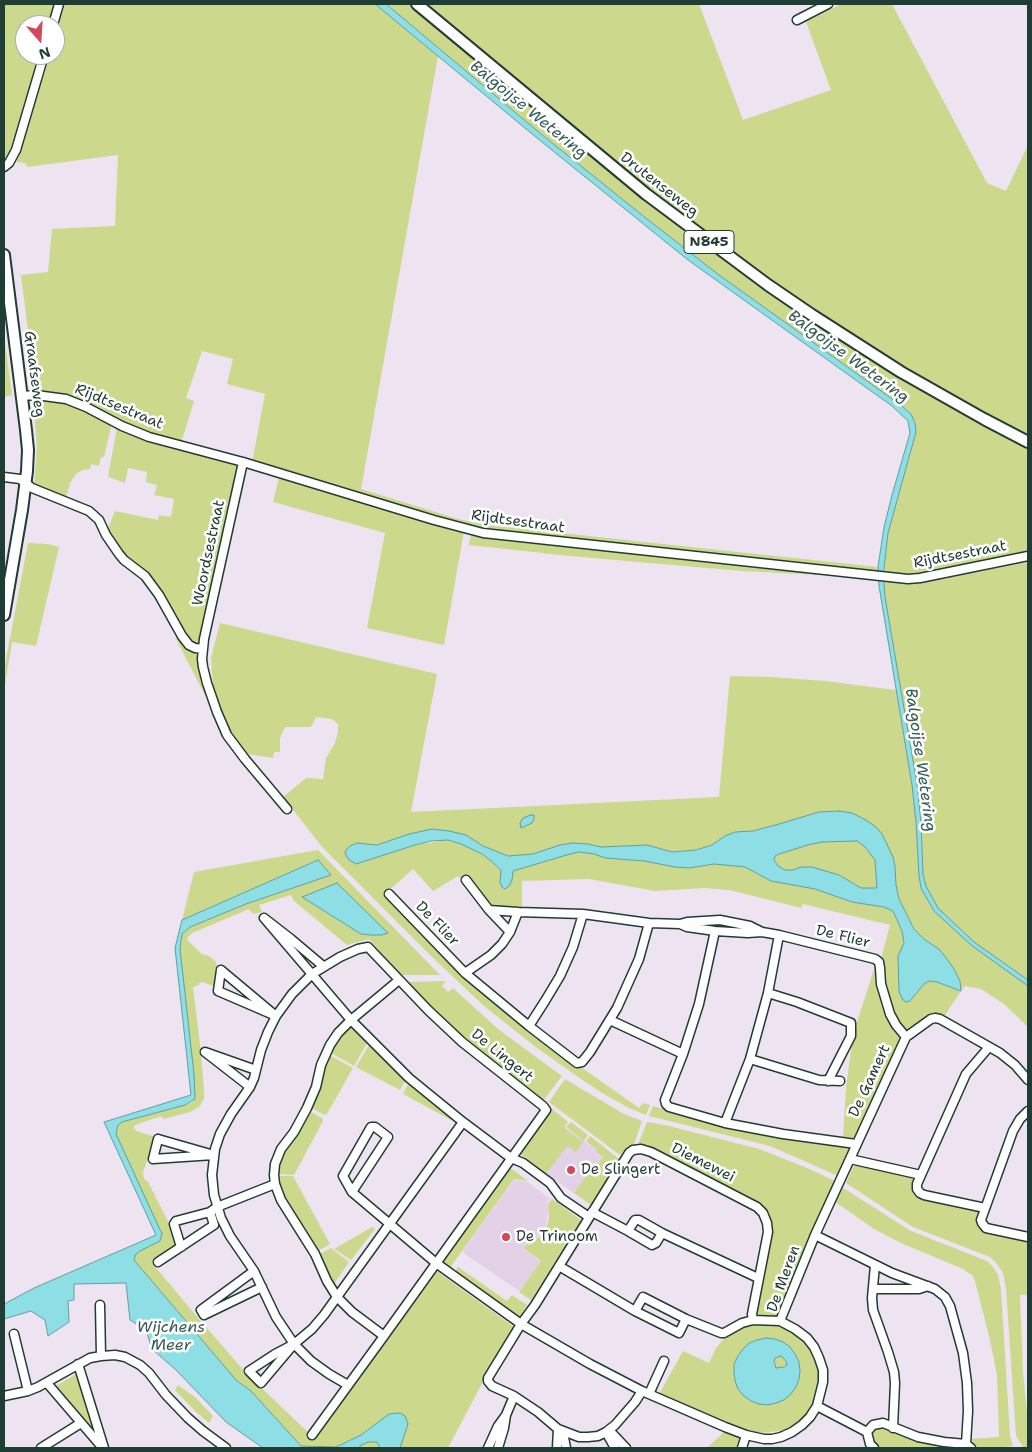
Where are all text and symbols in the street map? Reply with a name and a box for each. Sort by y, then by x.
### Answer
north arrow [15,15,65,65]
text: N [36,43,53,64]
water label: Balgoijse Wetering [466,57,590,163]
street label: Drutenseweg [616,149,702,221]
road number: N845 [684,230,734,253]
water label: Balgoijse Wetering [784,307,912,407]
street label: Graafseweg [20,330,48,418]
street label: Rijdtsestraat [72,380,166,434]
street label: Woordsestraat [189,498,229,608]
street label: Rijdtsestraat [470,507,566,537]
street label: Rijdtsestraat [912,537,1008,573]
water label: Balgoijse Wetering [900,687,940,833]
street label: De Flier [411,898,463,950]
street label: De Flier [814,922,872,952]
street label: De Lingert [467,1025,537,1087]
street label: De Gamert [845,1042,895,1120]
street label: Diemewei [668,1139,738,1187]
place label: De Slingert [581,1161,661,1179]
marker: De Slingert [565,1164,577,1176]
place label: De Trinoom [516,1228,598,1246]
marker: De Trinoom [500,1231,512,1243]
street label: De Meren [764,1243,804,1315]
water label: Wijchens Meer [137,1318,205,1356]

